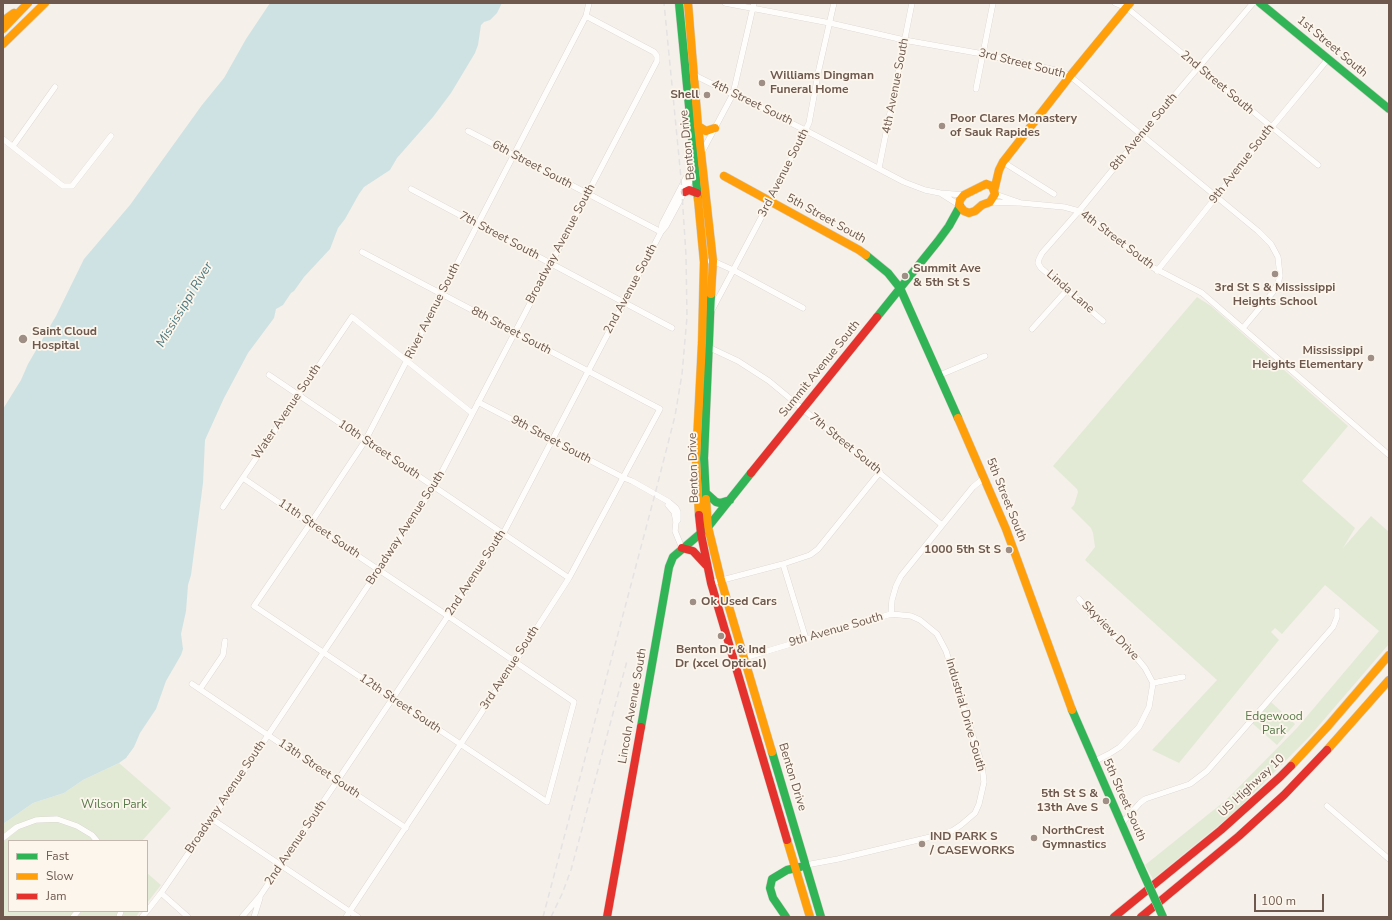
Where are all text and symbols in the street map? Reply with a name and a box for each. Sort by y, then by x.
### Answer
street label: 1st Street South [1294,13,1370,81]
street label: 4th Avenue South [880,37,912,135]
street label: 3rd Street South [977,46,1067,82]
street label: 2nd Street South [1177,48,1257,118]
place label: Williams Dingman Funeral Home [770,69,874,97]
street label: 4th Street South [709,77,795,129]
marker: Williams Dingman Funeral Home [757,78,767,88]
place label: Shell [670,88,699,102]
marker: Shell [702,90,712,100]
street label: 8th Avenue South [1107,90,1181,174]
street label: Benton Drive [677,109,699,181]
place label: Poor Clares Monastery of Sauk Rapides [950,112,1077,140]
marker: Poor Clares Monastery of Sauk Rapides [937,121,947,131]
street label: 9th Avenue South [1206,121,1278,207]
street label: 3rd Avenue South [756,126,812,220]
street label: 6th Street South [489,138,575,192]
street label: Broadway Avenue South [523,182,599,306]
street label: 5th Street South [784,191,868,247]
street label: 4th Street South [1077,207,1157,273]
street label: 7th Street South [456,209,542,263]
street label: 2nd Avenue South [601,242,661,336]
water label: Mississippi River [153,260,217,350]
street label: River Avenue South [402,260,464,362]
place label: Summit Ave & 5th St S [913,262,981,290]
street label: Linda Lane [1043,267,1097,317]
marker: 3rd St S & Mississippi Heights School [1270,269,1280,279]
marker: Summit Ave & 5th St S [900,271,910,281]
place label: 3rd St S & Mississippi Heights School [1215,281,1335,309]
street label: 8th Street South [468,304,554,358]
street label: Summit Avenue South [777,318,863,420]
place label: Saint Cloud Hospital [32,325,97,353]
marker: Saint Cloud Hospital [17,333,29,345]
place label: Mississippi Heights Elementary [1252,344,1363,372]
marker: Mississippi Heights Elementary [1366,353,1376,363]
street label: Water Avenue South [250,361,324,463]
street label: 7th Street South [806,410,884,478]
street label: 9th Street South [508,413,594,467]
street label: 10th Street South [335,417,423,483]
street label: Benton Drive [686,433,702,503]
street label: 5th Street South [983,456,1029,544]
street label: Broadway Avenue South [364,468,448,588]
street label: 11th Street South [275,496,363,562]
street label: 2nd Avenue South [443,527,509,619]
place label: 1000 5th St S [924,543,1001,557]
marker: 1000 5th St S [1004,545,1014,555]
place label: Ok Used Cars [701,595,777,609]
marker: Ok Used Cars [688,597,698,607]
street label: Skyview Drive [1078,598,1142,664]
street label: 9th Avenue South [787,610,885,650]
street label: 3rd Avenue South [477,623,543,713]
marker: Benton Dr & Ind Dr (xcel Optical) [716,631,726,641]
place label: Benton Dr & Ind Dr (xcel Optical) [675,643,767,671]
street label: Lincoln Avenue South [616,647,650,765]
street label: Industrial Drive South [942,657,988,773]
street label: 12th Street South [356,671,444,737]
park label: Edgewood Park [1245,710,1303,738]
street label: 13th Street South [275,736,363,802]
street label: Broadway Avenue South [183,738,269,856]
street label: Benton Drive [775,741,809,813]
street label: US Highway 10 [1216,752,1288,820]
street label: 5th Street South [1099,756,1149,844]
place label: 5th St S & 13th Ave S [1037,787,1098,815]
marker: 5th St S & 13th Ave S [1101,796,1111,806]
park label: Wilson Park [81,798,147,812]
street label: 2nd Avenue South [262,798,330,888]
place label: NorthCrest Gymnastics [1042,824,1106,852]
place label: IND PARK S / CASEWORKS [930,830,1015,858]
marker: NorthCrest Gymnastics [1029,833,1039,843]
marker: IND PARK S / CASEWORKS [917,839,927,849]
legend [8,840,148,912]
text: Fast [46,848,69,864]
text: Slow [46,868,74,884]
scale bar [1256,886,1326,912]
text: Jam [46,888,67,904]
text: 100 m [1261,893,1296,909]

